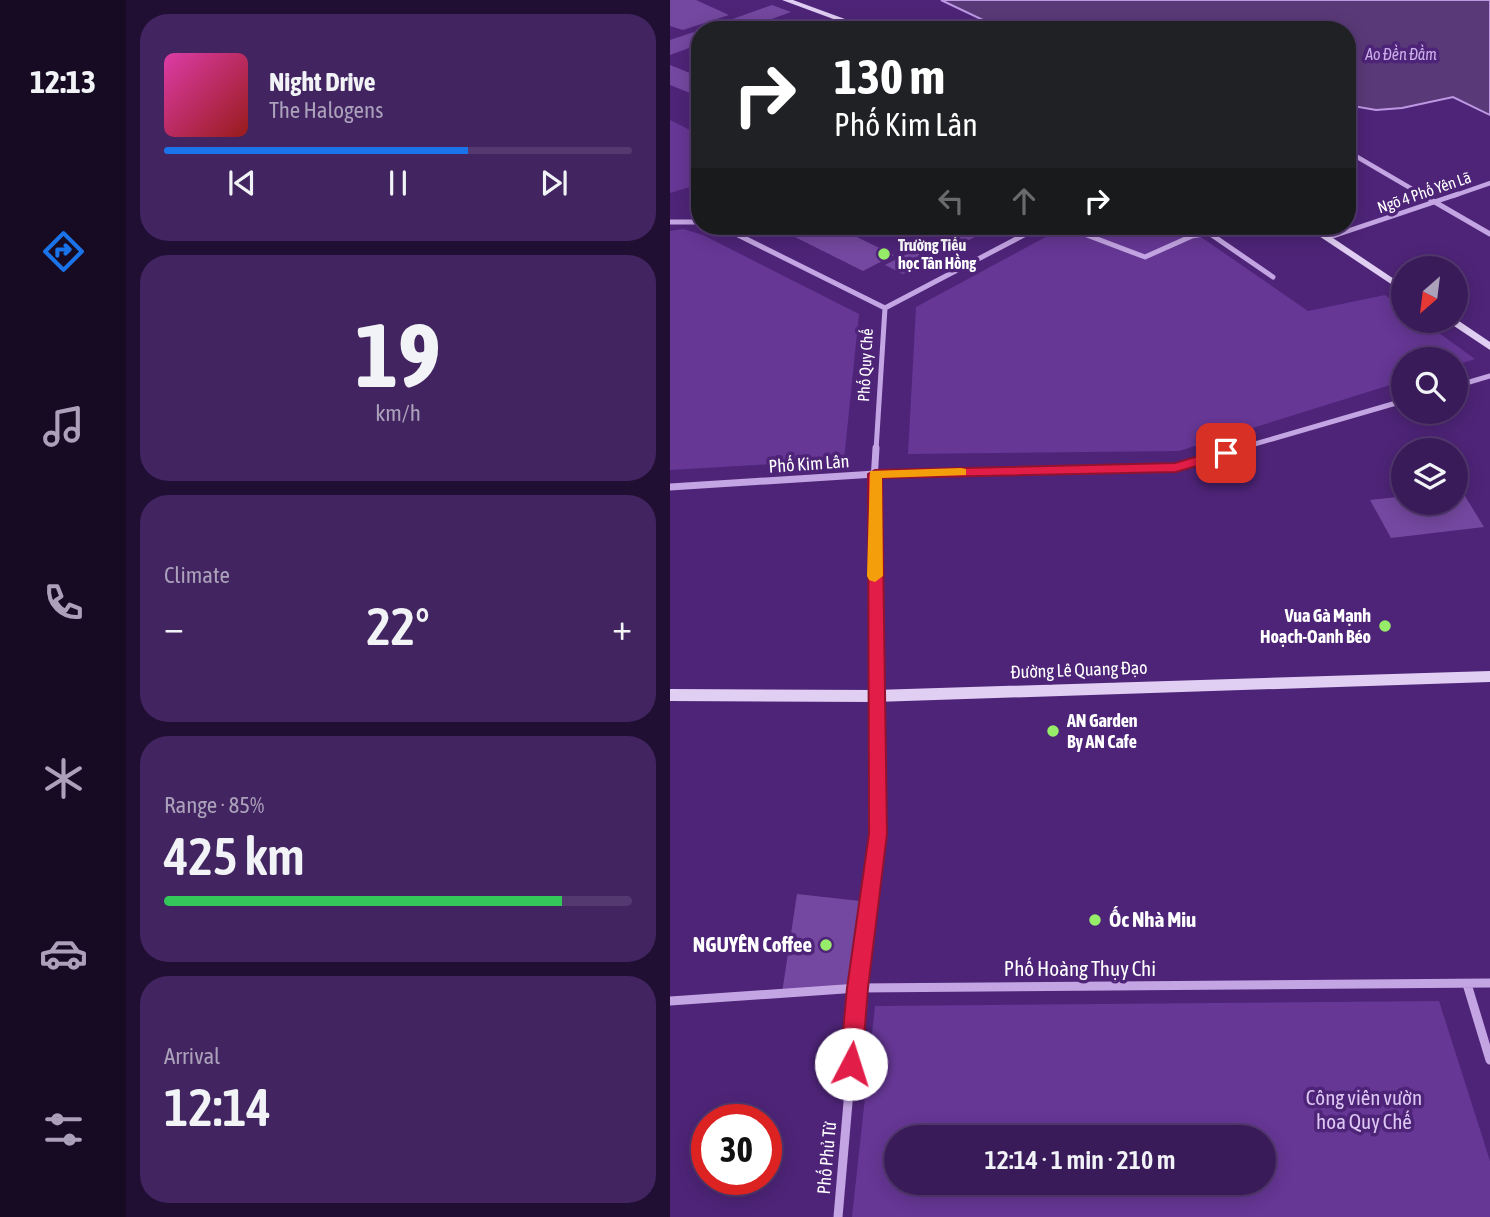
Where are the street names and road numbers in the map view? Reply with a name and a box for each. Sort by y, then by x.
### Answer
street label: Ngõ 4 Phố Yên Lã [1375,167,1473,217]
street label: Phố Quy Chế [853,328,877,402]
street label: Phố Kim Lân [768,449,850,477]
street label: Đường Lê Quang Đạo [1010,657,1148,682]
street label: Phố Hoàng Thụy Chi [1004,956,1156,980]
street label: Phố Phủ Từ [812,1120,840,1195]

